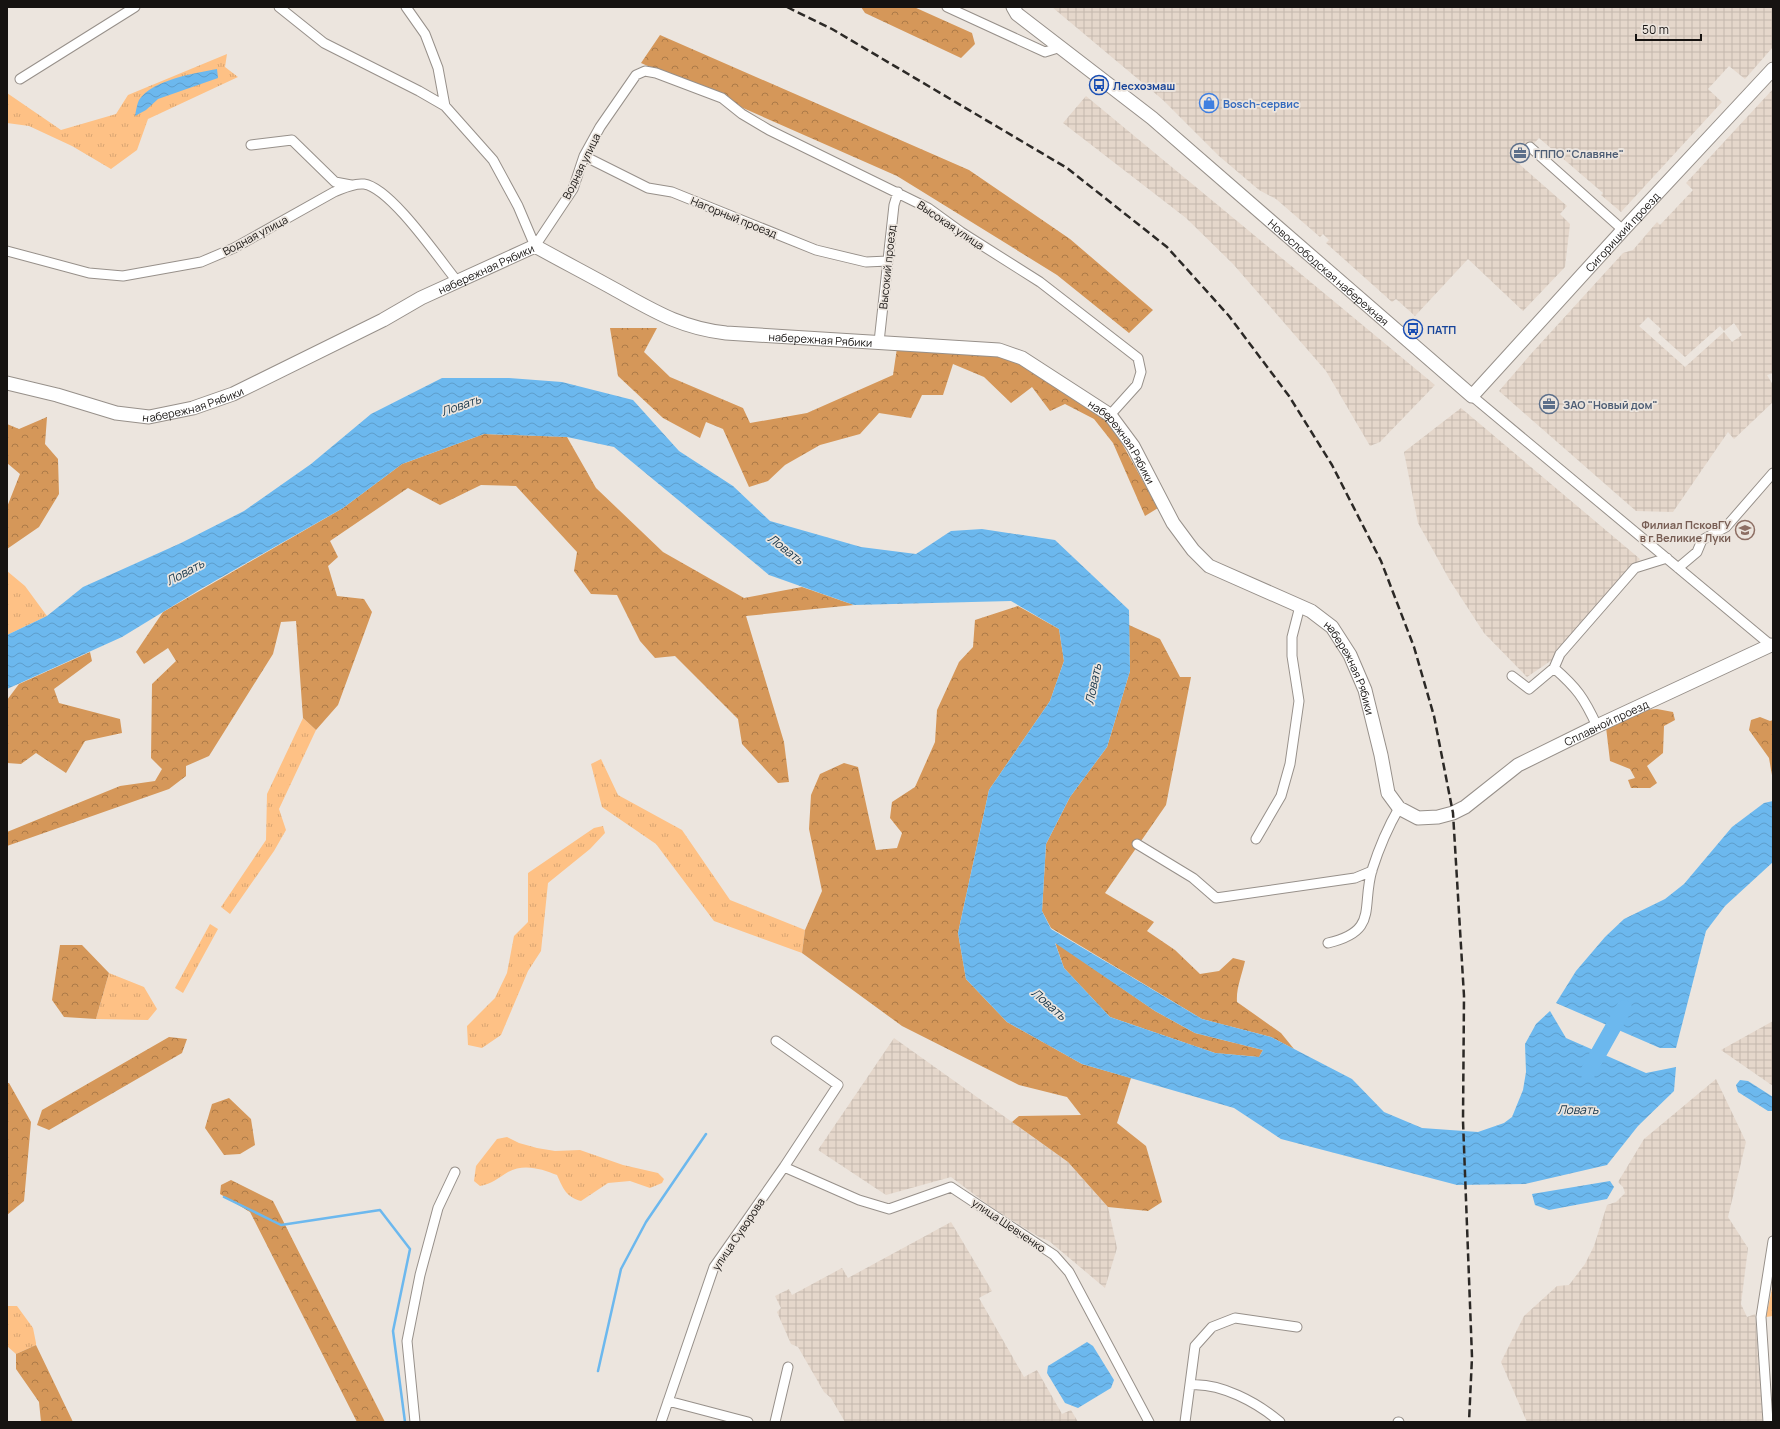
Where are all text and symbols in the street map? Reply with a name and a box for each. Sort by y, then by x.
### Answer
scale bar [1636,16,1701,42]
text: 50 m [1642,21,1669,38]
bus stop icon: Лесхозмаш [1088,74,1110,96]
place label: Лесхозмаш [1113,78,1175,93]
shop icon: Bosch-сервис [1198,92,1220,114]
place label: Bosch-сервис [1223,96,1299,111]
street label: Водная улица [559,130,603,202]
office icon: ГППО "Славяне" [1509,142,1531,164]
place label: ГППО "Славяне" [1534,146,1624,161]
street label: Сигорицкий проезд [1582,188,1663,275]
street label: Нагорный проезд [689,193,780,241]
street label: Высокая улица [915,197,987,253]
street label: Водная улица [220,212,290,258]
street label: Новослободская набережная [1265,215,1393,328]
street label: Высокий проезд [875,224,899,310]
street label: набережная Рябики [435,240,536,297]
bus stop icon: ПАТП [1402,318,1424,340]
place label: ПАТП [1427,322,1456,337]
street label: набережная Рябики [768,328,873,350]
street label: набережная Рябики [142,383,246,424]
water label: Ловать [439,390,484,420]
office icon: ЗАО "Новый дом" [1538,393,1560,415]
street label: набережная Рябики [1086,396,1159,486]
place label: ЗАО "Новый дом" [1563,397,1658,412]
place label: Филиал ПсковГУ в г.Великие Луки [1640,517,1731,545]
school or university icon: Филиал ПсковГУ в г.Великие Луки [1734,519,1756,541]
water label: Ловать [765,530,808,569]
water label: Ловать [163,555,208,589]
street label: набережная Рябики [1321,616,1378,716]
water label: Ловать [1080,662,1106,706]
street label: Сплавной проезд [1561,696,1651,749]
water label: Ловать [1028,984,1071,1024]
water label: Ловать [1557,1101,1599,1118]
street label: улица Суворова [708,1195,768,1273]
street label: улица Шевченко [969,1195,1049,1256]

